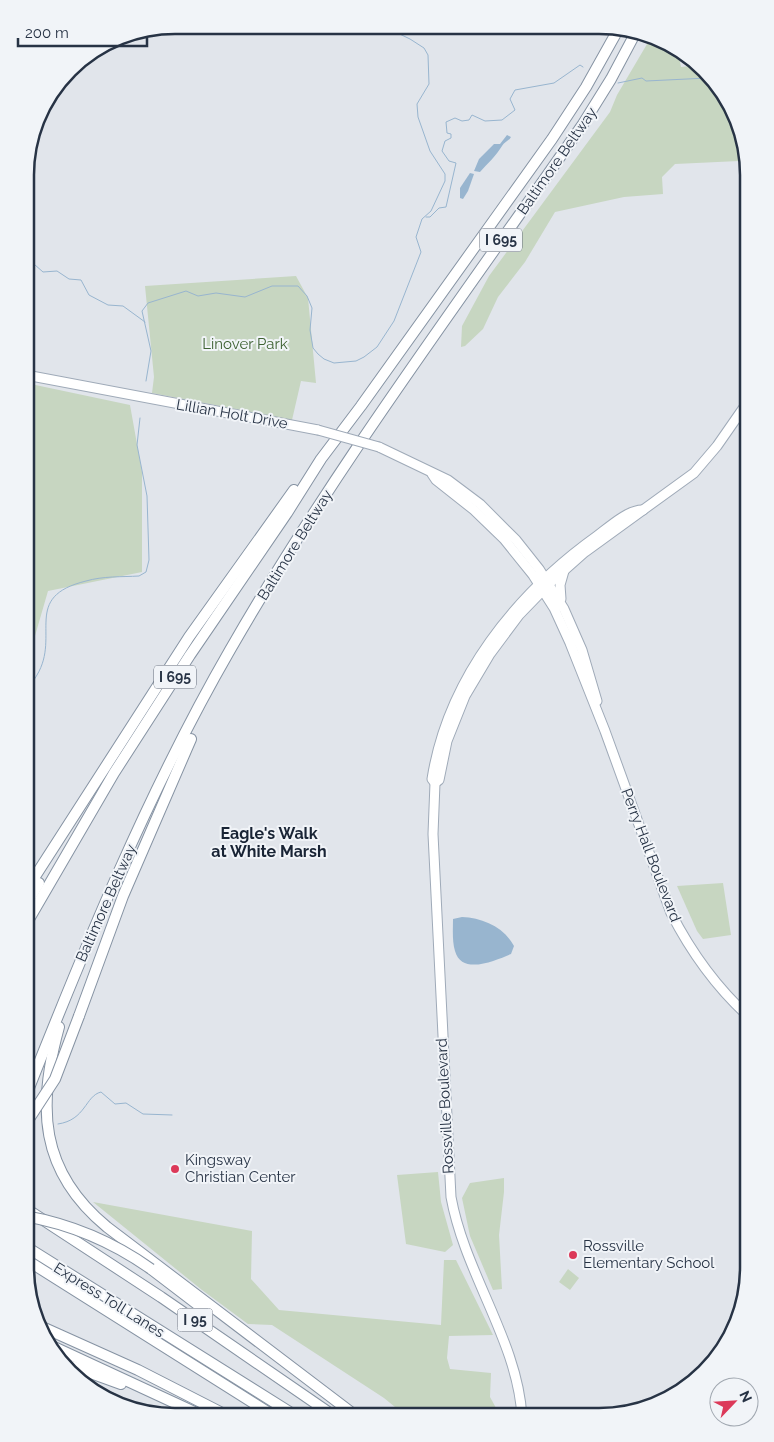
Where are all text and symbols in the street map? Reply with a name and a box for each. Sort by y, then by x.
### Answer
scale bar [18,15,146,47]
text: 200 m [25,24,69,42]
street label: Baltimore Beltway [513,104,601,218]
road number: I 695 [480,228,522,252]
park label: Linover Park [202,335,288,353]
street label: Lillian Holt Drive [175,395,289,433]
street label: Baltimore Beltway [254,486,336,604]
road number: I 695 [154,666,196,689]
street label: Perry Hall Boulevard [617,786,685,924]
district label: Eagle's Walk at White Marsh [211,824,327,861]
street label: Baltimore Beltway [72,841,140,965]
street label: Rossville Boulevard [432,1038,458,1174]
place label: Kingsway Christian Center [185,1151,296,1186]
marker: Kingsway Christian Center [169,1163,181,1175]
place label: Rossville Elementary School [583,1237,715,1272]
marker: Rossville Elementary School [567,1249,579,1261]
street label: Express Toll Lanes [50,1259,168,1341]
road number: I 95 [178,1308,212,1332]
north arrow [709,1377,759,1427]
text: N [736,1388,755,1405]

